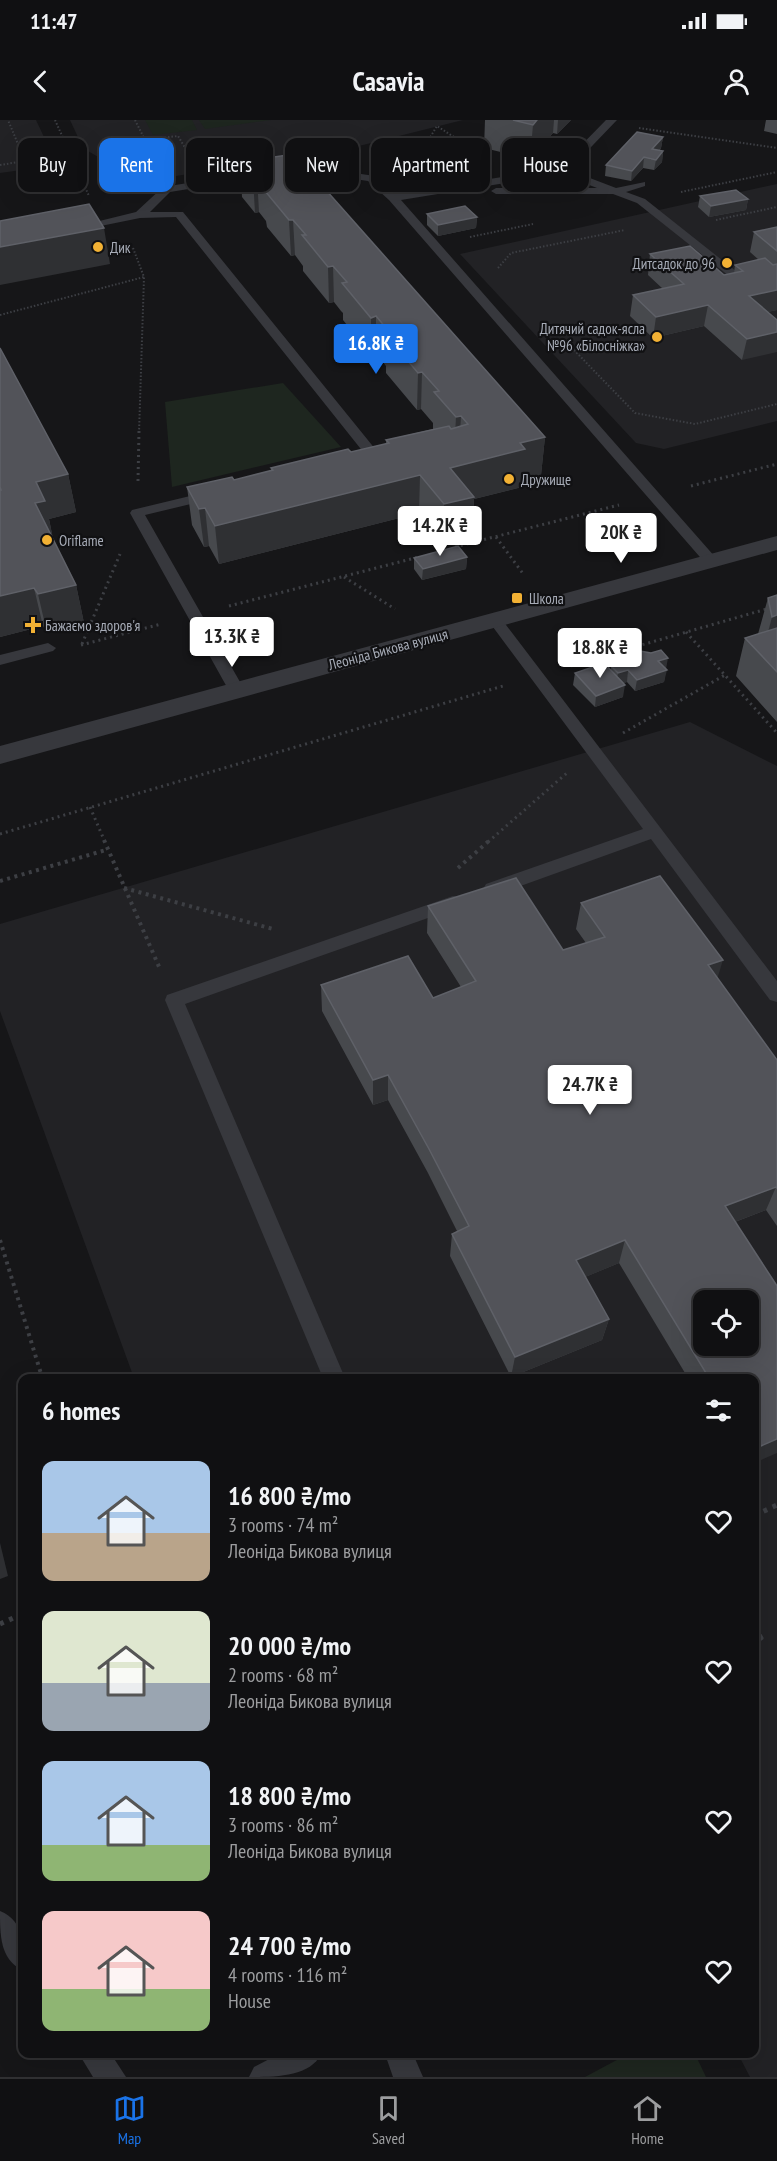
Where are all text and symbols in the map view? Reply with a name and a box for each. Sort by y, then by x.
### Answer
text: 11:47 [30,7,78,35]
text: Casavia [353,64,424,98]
icon: back [24,65,57,98]
icon: person [720,65,753,98]
chip: Buy [18,138,87,192]
chip: Rent [99,138,174,192]
chip: Filters [186,138,273,192]
chip: New [285,138,359,192]
chip: Apartment [371,138,490,192]
chip: House [502,138,589,192]
place label: Дик [110,238,131,257]
marker: Дик [91,240,105,254]
place label: Дитсадок до 96 [633,254,715,273]
marker: Дитсадок до 96 [720,256,734,270]
place label: Дитячий садок-ясла №96 «Білосніжка» [540,319,645,355]
pin: 16.8K ₴ [321,324,431,375]
text: 16.8K ₴ [348,330,404,356]
marker: Дитячий садок-ясла №96 «Білосніжка» [650,330,664,344]
place label: Дружище [521,470,571,489]
marker: Дружище [502,472,516,486]
pin: 14.2K ₴ [385,506,495,557]
text: 14.2K ₴ [412,512,468,538]
pin: 20K ₴ [579,513,663,564]
text: 20K ₴ [600,519,642,545]
place label: Oriflame [59,531,104,550]
marker: Oriflame [40,533,54,547]
place label: Школа [529,589,564,608]
marker: Школа [510,591,524,605]
place label: Бажаємо здоров'я [45,616,140,635]
pin: 13.3K ₴ [177,617,287,668]
marker: Бажаємо здоров'я [26,618,40,632]
text: 13.3K ₴ [204,623,260,649]
street label: Леоніда Бикова вулиця [325,624,450,674]
pin: 18.8K ₴ [545,628,655,679]
text: 18.8K ₴ [572,634,628,660]
pin: 24.7K ₴ [535,1065,645,1116]
text: 24.7K ₴ [562,1071,618,1097]
map controls [693,1290,759,1356]
button: locate [693,1290,759,1356]
text: 6 homes [42,1394,120,1427]
icon: filters [702,1394,735,1427]
text: 16 800 ₴/mo [228,1479,351,1512]
icon: home [90,1485,162,1557]
icon: heart [702,1505,735,1538]
text: 3 rooms · 74 m² [228,1512,338,1538]
text: Леоніда Бикова вулиця [228,1538,392,1564]
text: 20 000 ₴/mo [228,1629,351,1662]
icon: home [90,1635,162,1707]
icon: heart [702,1655,735,1688]
text: 2 rooms · 68 m² [228,1662,338,1688]
text: Леоніда Бикова вулиця [228,1688,392,1714]
text: 18 800 ₴/mo [228,1779,351,1812]
icon: home [90,1785,162,1857]
icon: heart [702,1805,735,1838]
text: 3 rooms · 86 m² [228,1812,338,1838]
text: Леоніда Бикова вулиця [228,1838,392,1864]
text: 24 700 ₴/mo [228,1929,351,1962]
icon: home [90,1935,162,2007]
icon: heart [702,1955,735,1988]
text: 4 rooms · 116 m² [228,1962,347,1988]
text: House [228,1988,271,2014]
tab: Map [113,2092,146,2148]
tab: Saved [372,2092,405,2148]
tab: Home [631,2092,664,2148]

